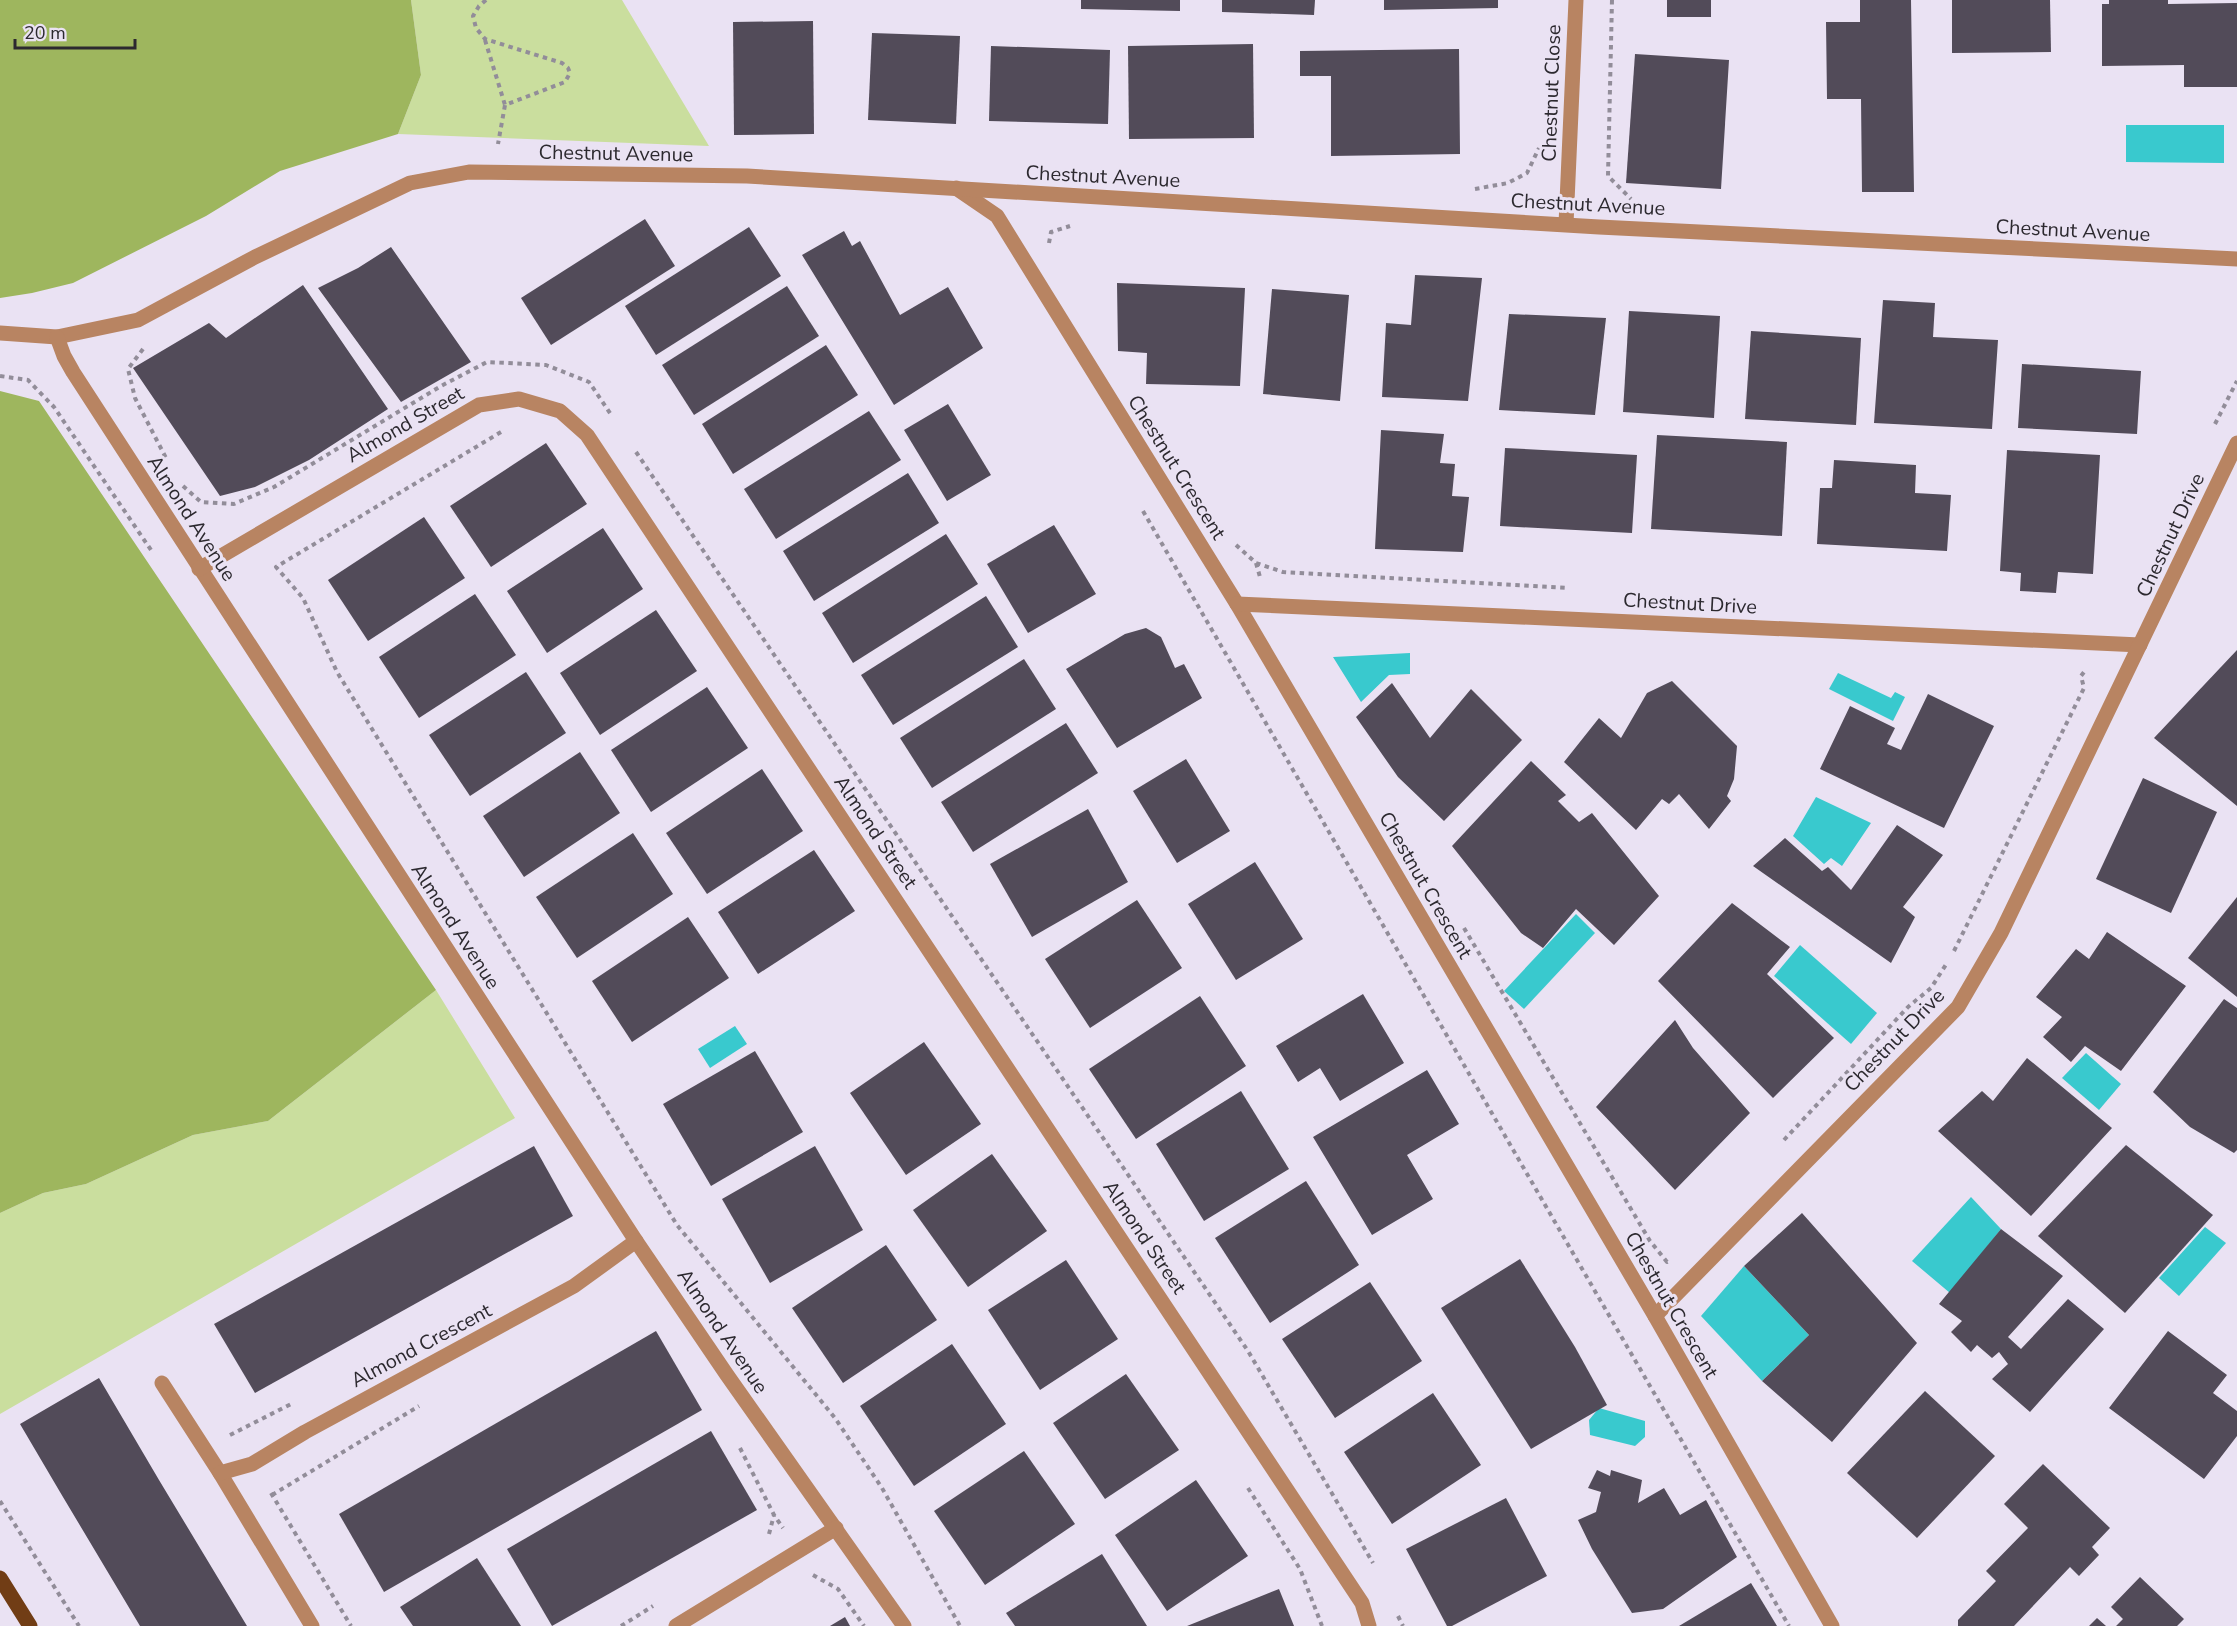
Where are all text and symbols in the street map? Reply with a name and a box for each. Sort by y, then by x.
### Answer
scale bar [15,12,135,50]
text: 20 m [24,21,66,45]
street label: Chestnut Close [1536,24,1567,162]
street label: Chestnut Avenue [538,139,694,168]
street label: Chestnut Avenue [1025,159,1181,194]
street label: Chestnut Avenue [1510,187,1666,222]
street label: Chestnut Avenue [1995,213,2151,248]
street label: Almond Street [342,379,470,469]
street label: Chestnut Crescent [1121,390,1232,545]
street label: Almond Avenue [141,450,242,586]
street label: Chestnut Drive [2130,469,2211,602]
street label: Chestnut Drive [1622,587,1758,620]
street label: Almond Street [828,770,924,895]
street label: Chestnut Crescent [1372,807,1479,965]
street label: Almond Avenue [405,858,506,994]
street label: Chestnut Drive [1838,983,1951,1098]
street label: Almond Street [1097,1175,1193,1300]
street label: Chestnut Crescent [1618,1227,1725,1385]
street label: Almond Avenue [671,1264,774,1399]
street label: Almond Crescent [346,1297,497,1394]

